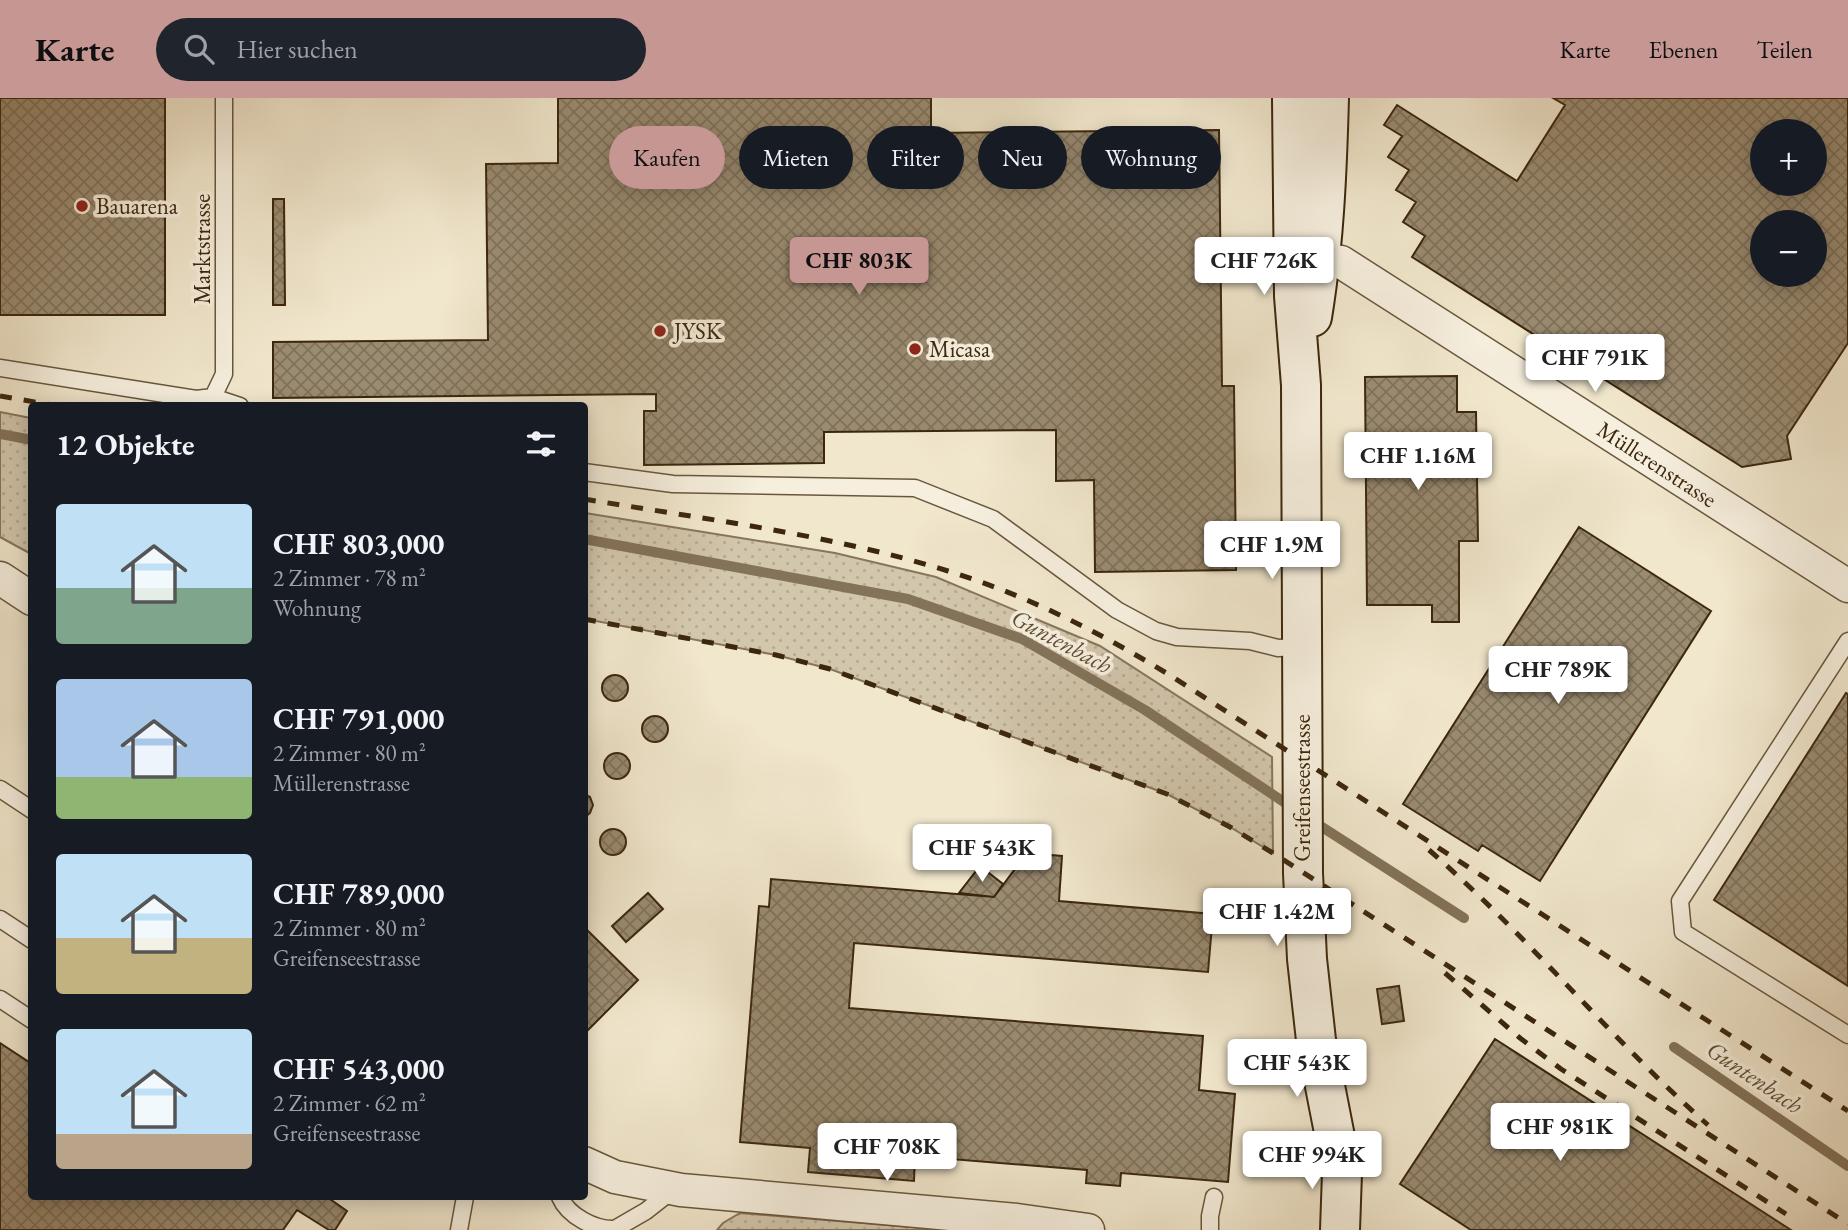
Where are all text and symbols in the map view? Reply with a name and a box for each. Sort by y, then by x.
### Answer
search box [156,18,646,81]
text: Karte [35,28,114,71]
icon: search [180,30,218,68]
text: Hier suchen [236,32,358,66]
text: Karte [1560,34,1610,65]
text: Ebenen [1648,34,1718,65]
text: Teilen [1756,34,1813,65]
map controls [1750,119,1827,287]
button: + [1750,119,1827,196]
chip: Kaufen [609,126,725,189]
chip: Mieten [739,126,853,189]
chip: Filter [867,126,964,189]
chip: Neu [978,126,1067,189]
chip: Wohnung [1081,126,1221,189]
place label: Bauarena [96,191,179,221]
street label: Marktstrasse [187,194,217,304]
marker: Bauarena [74,198,90,214]
button: − [1750,210,1827,287]
pin: CHF 803K [787,238,931,297]
pin: CHF 726K [1192,238,1336,297]
text: CHF 803K [806,245,912,275]
text: CHF 726K [1211,245,1317,275]
place label: JYSK [672,316,722,346]
marker: JYSK [652,323,668,339]
place label: Micasa [929,334,991,364]
pin: CHF 791K [1523,334,1667,394]
marker: Micasa [907,341,923,357]
text: CHF 791K [1542,342,1648,372]
street label: Müllerenstrasse [1591,414,1723,514]
text: 12 Objekte [56,425,195,464]
icon: filters [522,425,560,463]
pin: CHF 1.16M [1338,432,1498,492]
text: CHF 1.16M [1360,440,1476,470]
pin: CHF 1.9M [1200,522,1344,581]
text: CHF 803,000 [273,524,444,563]
text: CHF 1.9M [1220,529,1324,559]
icon: home [112,532,196,616]
text: 2 Zimmer · 78 m² [273,563,426,593]
text: Wohnung [273,593,361,623]
water label: Guntenbach [1006,602,1118,681]
pin: CHF 789K [1486,646,1630,706]
text: CHF 789K [1505,654,1611,684]
text: CHF 791,000 [273,699,444,738]
icon: home [112,707,196,791]
street label: Greifenseestrasse [1287,714,1317,862]
text: 2 Zimmer · 80 m² [273,738,426,768]
text: Müllerenstrasse [273,768,410,798]
pin: CHF 543K [910,824,1054,884]
text: CHF 543K [929,832,1035,862]
text: CHF 789,000 [273,874,444,913]
icon: home [112,882,196,966]
pin: CHF 1.42M [1197,888,1357,948]
text: CHF 1.42M [1219,896,1335,926]
text: 2 Zimmer · 80 m² [273,913,426,943]
text: Greifenseestrasse [273,943,420,973]
water label: Guntenbach [1701,1033,1809,1121]
pin: CHF 543K [1225,1040,1369,1099]
text: CHF 543K [1244,1047,1350,1077]
text: CHF 543,000 [273,1049,444,1088]
icon: home [112,1057,196,1141]
text: 2 Zimmer · 62 m² [273,1088,426,1118]
pin: CHF 981K [1488,1104,1632,1163]
text: CHF 981K [1507,1111,1613,1141]
text: Greifenseestrasse [273,1118,420,1148]
pin: CHF 708K [815,1124,959,1183]
text: CHF 708K [834,1131,940,1161]
pin: CHF 994K [1240,1132,1384,1191]
text: CHF 994K [1259,1139,1365,1169]

